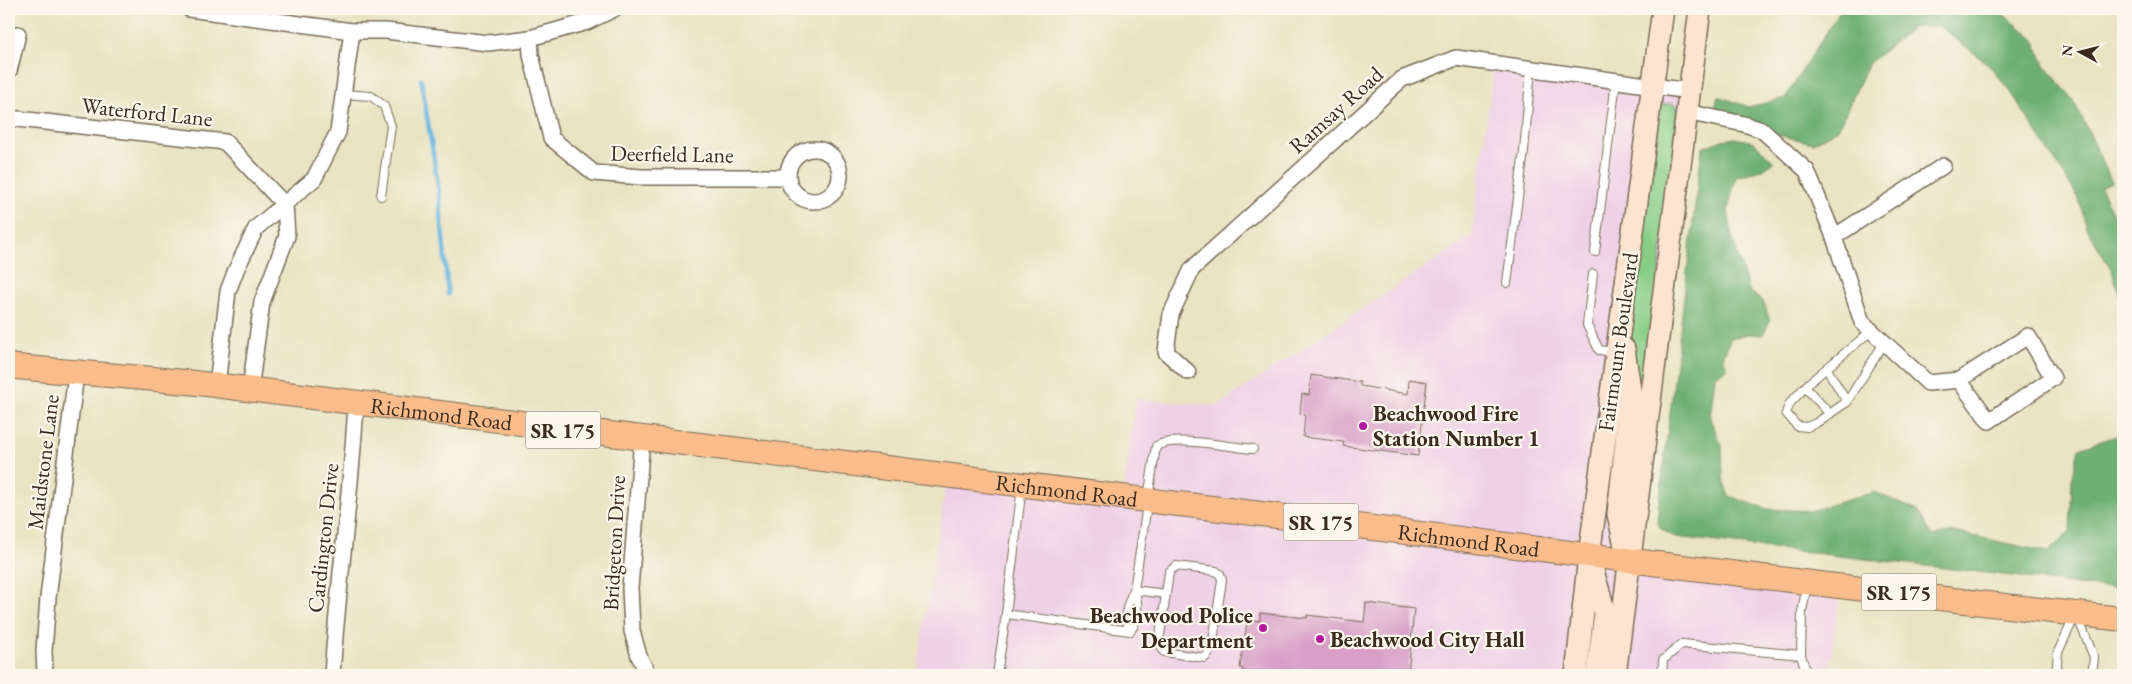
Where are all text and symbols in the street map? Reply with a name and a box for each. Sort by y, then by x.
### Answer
north arrow [2054,28,2104,78]
text: N [2057,43,2077,57]
street label: Ramsay Road [1283,59,1390,160]
street label: Waterford Lane [80,91,214,133]
street label: Deerfield Lane [610,138,734,170]
street label: Fairmount Boulevard [1591,250,1645,433]
street label: Richmond Road [369,390,515,437]
street label: Maidstone Lane [20,392,66,531]
place label: Beachwood Fire Station Number 1 [1373,399,1540,453]
road number: SR 175 [526,412,600,448]
marker: Beachwood Fire Station Number 1 [1357,420,1369,432]
street label: Cardington Drive [301,461,345,614]
street label: Richmond Road [994,467,1140,513]
street label: Bridgeton Drive [596,474,632,612]
road number: SR 175 [1284,504,1358,540]
street label: Richmond Road [1396,517,1542,563]
road number: SR 175 [1862,574,1936,610]
place label: Beachwood Police Department [1090,601,1254,655]
marker: Beachwood Police Department [1257,622,1269,634]
place label: Beachwood City Hall [1330,625,1525,654]
marker: Beachwood City Hall [1314,633,1326,645]

